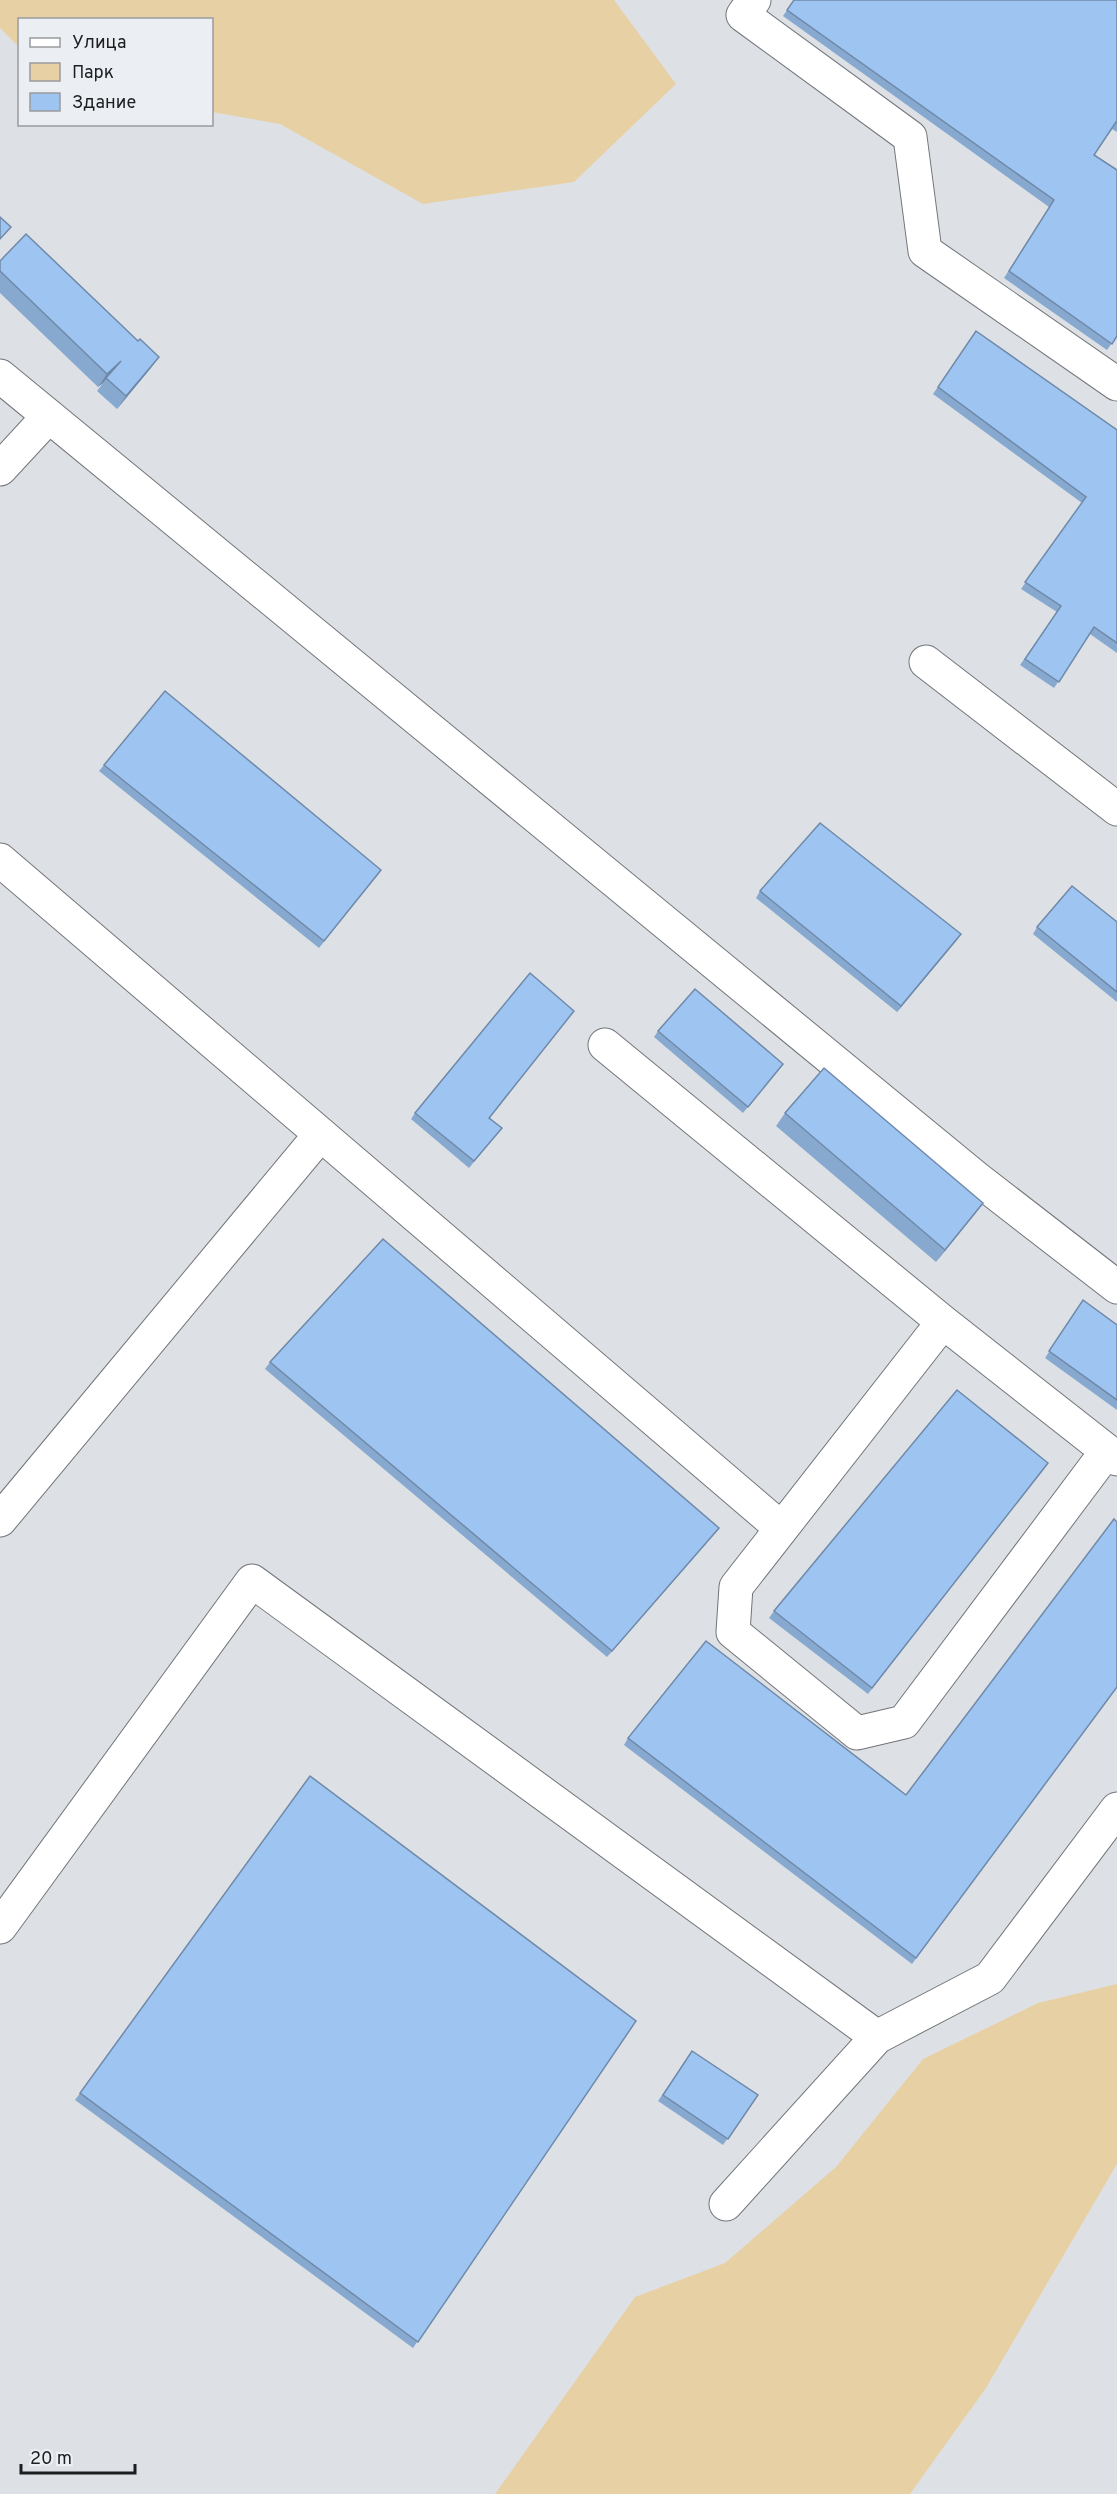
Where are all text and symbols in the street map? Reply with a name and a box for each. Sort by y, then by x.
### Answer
legend [18,18,213,126]
text: Улица [72,32,126,55]
text: Парк [72,62,114,85]
text: Здание [72,92,136,115]
scale bar [21,2437,135,2475]
text: 20 m [30,2448,72,2471]

